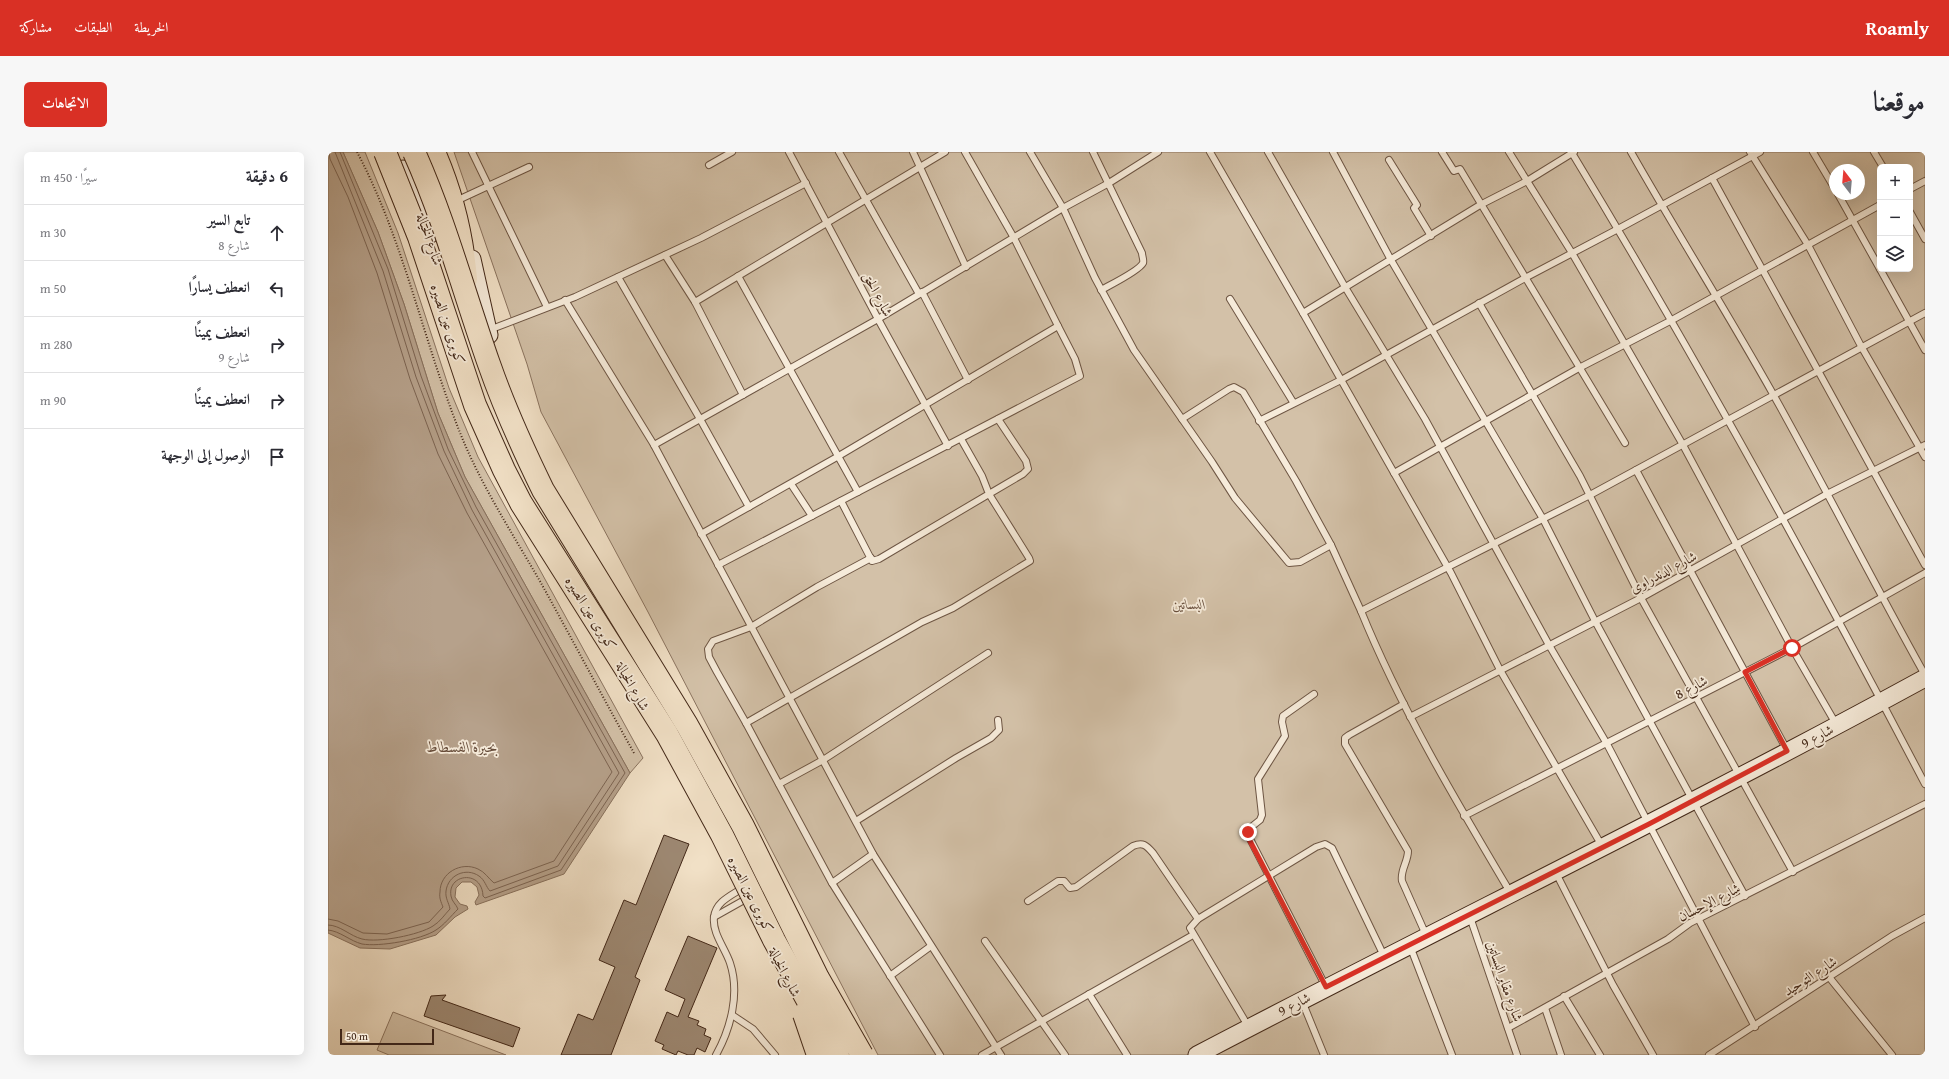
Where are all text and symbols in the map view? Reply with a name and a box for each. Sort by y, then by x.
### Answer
text: Roamly [1865,14,1929,42]
text: مشاركة [20,17,52,37]
text: الطبقات [74,17,112,37]
text: الخريطة [134,17,168,37]
text: موقعنا [1873,80,1925,121]
button: الاتجاهات [24,82,107,127]
text: 6 دقيقة [246,163,288,188]
north arrow [1829,164,1865,200]
map controls [1877,164,1913,272]
button: + [1877,164,1913,200]
text: سيرًا · 450 m [40,168,98,187]
button: − [1877,200,1913,236]
text: تابع السير [208,209,250,230]
street label: شارع الخيالة [410,209,448,268]
icon: ahead [266,222,288,244]
text: 30 m [40,223,66,242]
text: شارع 8 [218,236,250,255]
button: layers [1877,236,1913,272]
street label: شارع الحق [856,268,898,321]
text: انعطف يسارًا [188,276,250,297]
icon: left [266,278,288,300]
text: 50 m [40,279,66,298]
street label: كوبرى عين الصيره [426,281,470,367]
text: انعطف يمينًا [194,321,250,342]
icon: right [266,334,288,356]
text: 280 m [40,335,72,354]
text: شارع 9 [218,348,250,367]
text: انعطف يمينًا [194,388,250,409]
icon: right [266,390,288,412]
text: 90 m [40,391,66,410]
text: الوصول إلى الوجهة [161,444,250,465]
icon: arrive [266,446,288,468]
street label: شارع الدندراوى [1626,546,1701,600]
street label: كوبرى عين الصيره [560,572,622,654]
park label: البساتين [1172,594,1206,614]
route start [1783,639,1801,657]
street label: شارع الخيالة [609,657,655,715]
street label: شارع 8 [1671,670,1712,706]
street label: شارع 9 [1797,719,1838,755]
water label: بحيرة الفسطاط [426,736,498,757]
route end [1239,823,1257,841]
street label: كوبرى عين الصيره [723,852,779,936]
street label: شارع الإحسان [1674,878,1745,928]
street label: شارع مقابر البساتين [1480,938,1528,1025]
street label: شارع الخيالة [762,943,806,1001]
street label: شارع التوحيد [1779,951,1842,1002]
street label: شارع 9 [1274,987,1315,1022]
scale bar [340,1027,434,1046]
text: 50 m [346,1028,368,1044]

